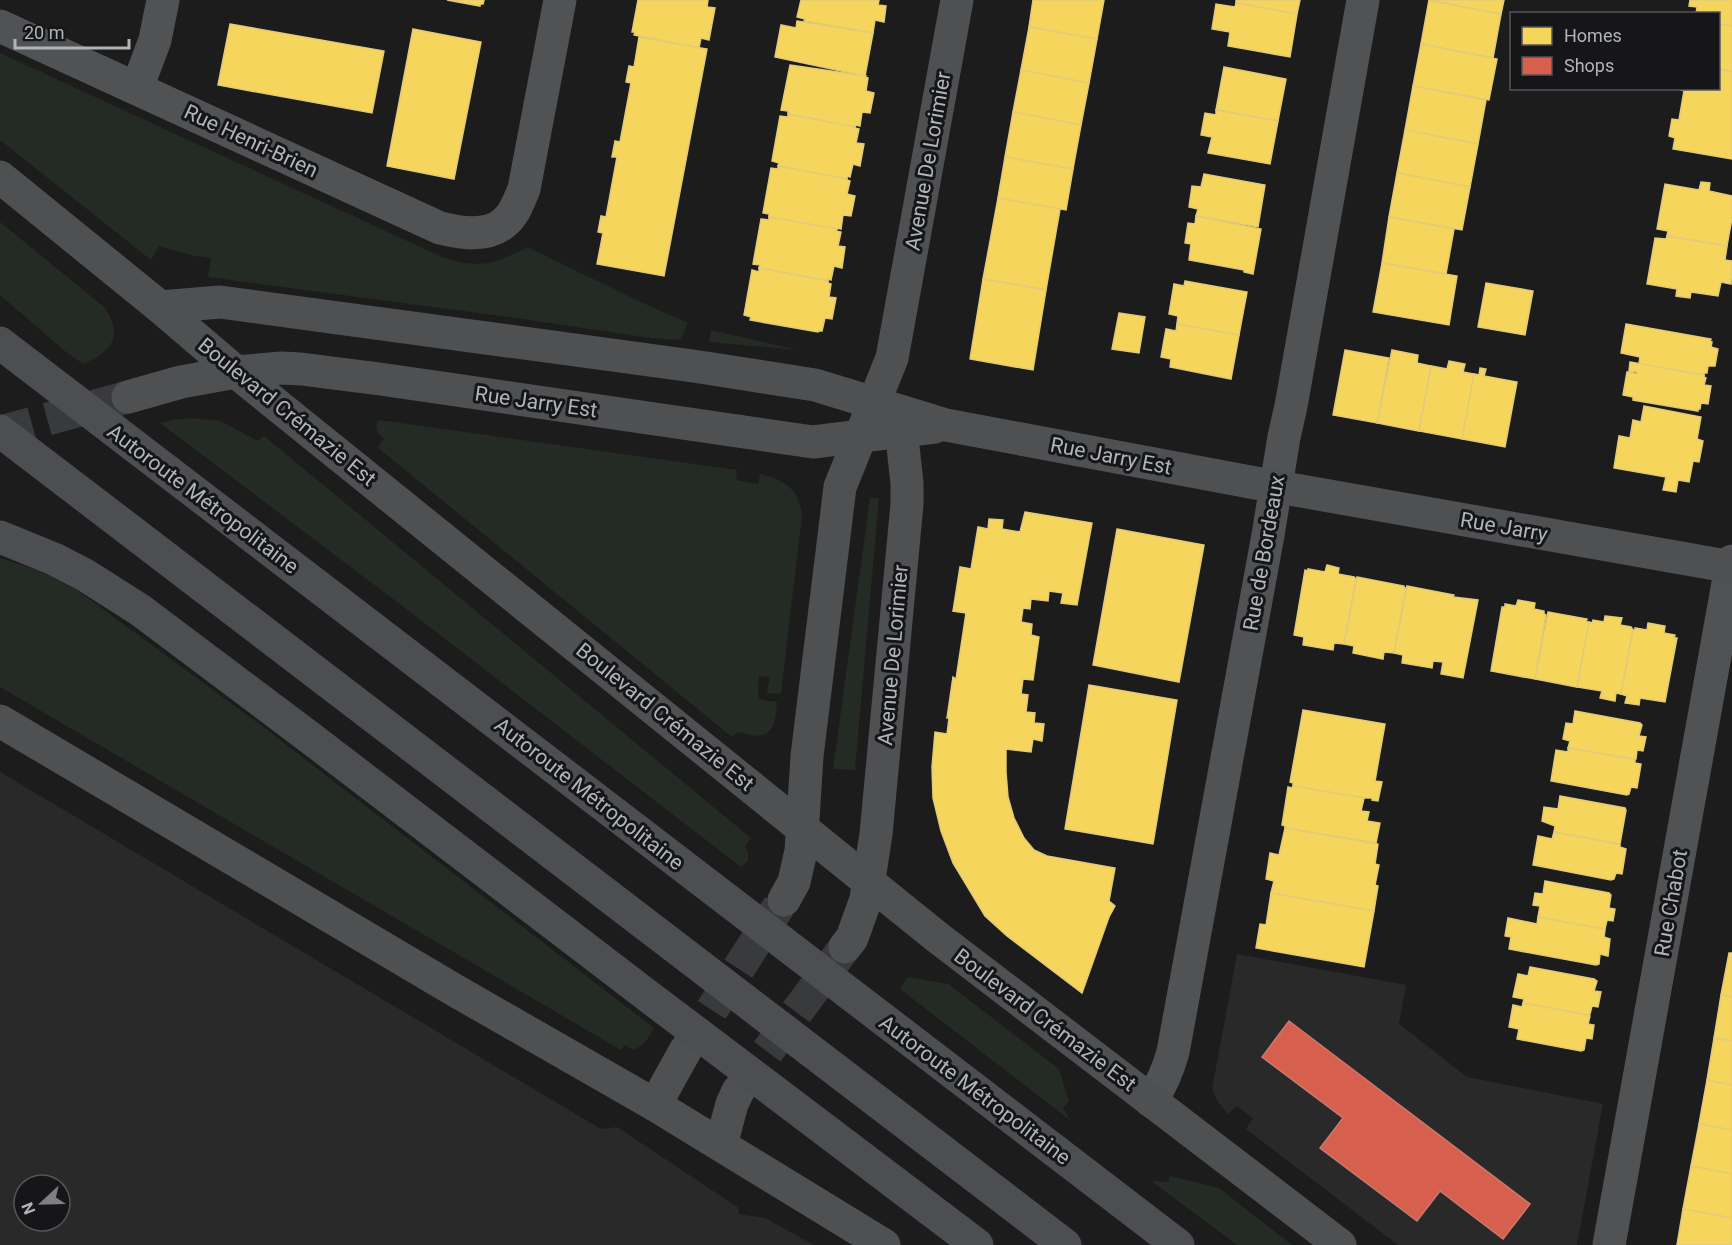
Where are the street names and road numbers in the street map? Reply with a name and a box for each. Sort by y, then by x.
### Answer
street label: Avenue De Lorimier [900,70,956,252]
street label: Rue Henri-Brien [180,100,322,182]
street label: Boulevard Crémazie Est [193,333,381,491]
street label: Rue Jarry Est [473,382,599,422]
street label: Autoroute Métropolitaine [103,419,303,579]
street label: Rue Jarry Est [1048,432,1174,480]
street label: Rue de Bordeaux [1239,473,1289,633]
street label: Rue Jarry [1458,508,1550,546]
street label: Avenue De Lorimier [873,564,913,746]
street label: Boulevard Crémazie Est [571,638,759,796]
street label: Autoroute Métropolitaine [490,713,688,875]
street label: Rue Chabot [1650,848,1692,958]
street label: Boulevard Crémazie Est [949,944,1141,1096]
street label: Autoroute Métropolitaine [875,1010,1075,1170]

